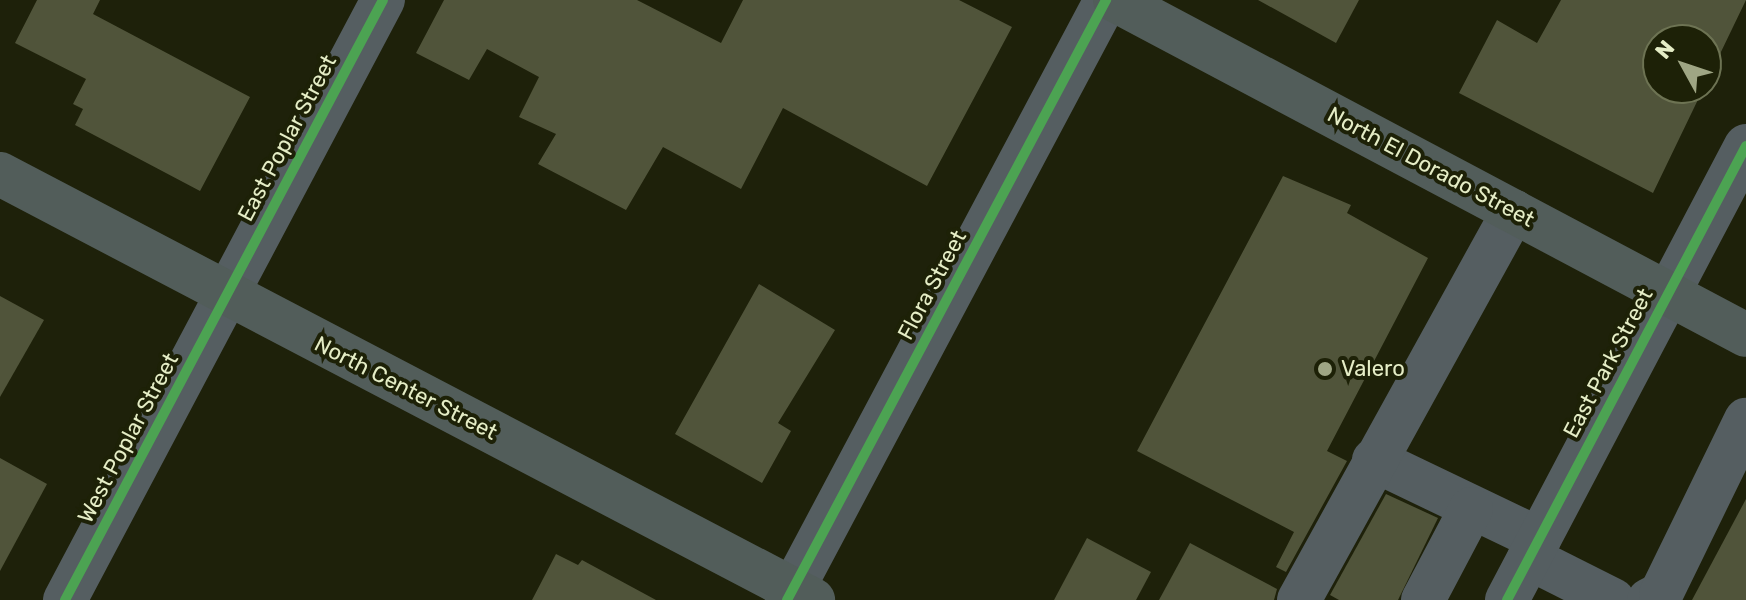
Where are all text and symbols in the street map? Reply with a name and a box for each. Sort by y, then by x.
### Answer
north arrow [1642,24,1722,104]
text: N [1649,35,1680,64]
street label: East Poplar Street [232,50,342,226]
street label: North El Dorado Street [1323,101,1539,233]
street label: Flora Street [892,226,972,344]
street label: East Park Street [1558,284,1658,442]
street label: North Center Street [310,330,502,446]
street label: West Poplar Street [72,348,184,528]
place label: Valero [1341,356,1405,382]
marker: Valero [1316,360,1334,378]

